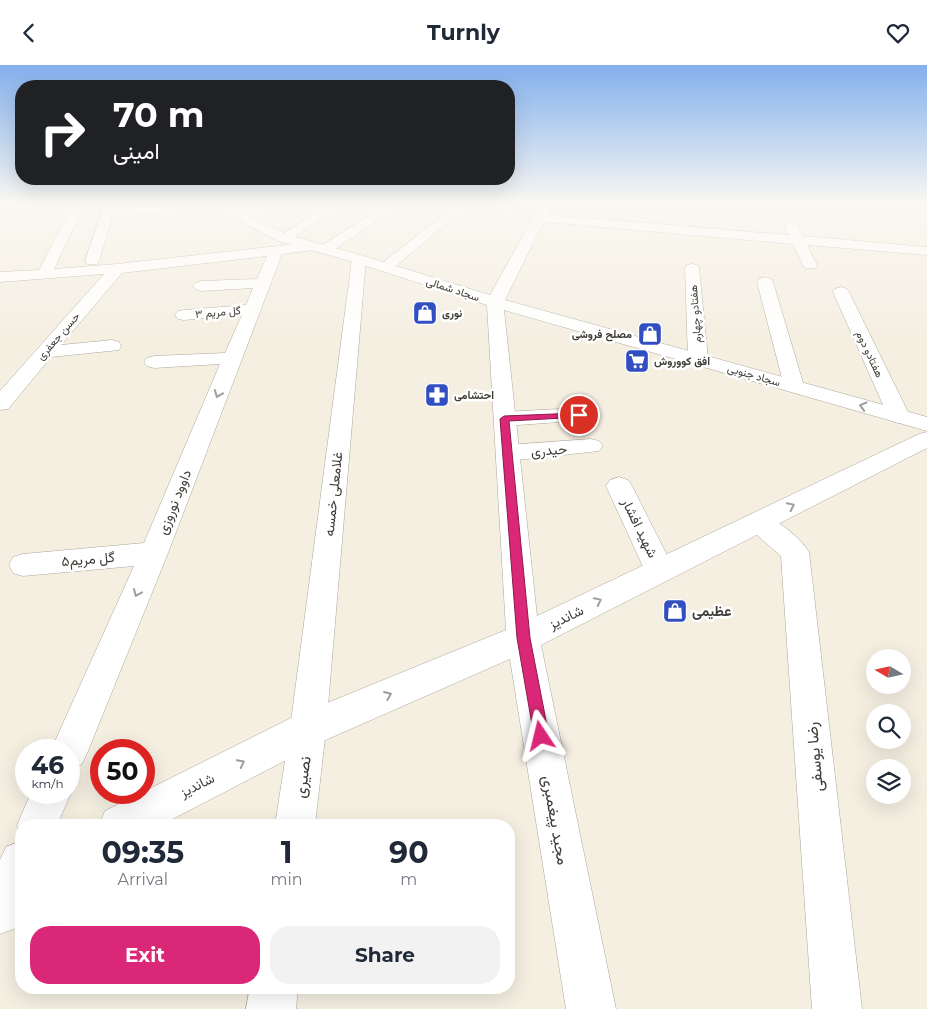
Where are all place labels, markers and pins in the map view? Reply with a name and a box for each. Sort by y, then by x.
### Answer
shop icon: نوری [412,300,438,326]
place label: نوری [442,306,462,320]
shop icon: مصلح فروشی [637,321,663,347]
place label: مصلح فروشی [572,327,632,342]
supermarket icon: افق کووروش [624,348,650,374]
place label: افق کووروش [654,354,710,368]
pharmacy icon: احتشامی [424,382,450,408]
place label: احتشامی [454,388,494,402]
pin [558,394,600,436]
shop icon: عظیمی [662,598,688,624]
place label: عظیمی [692,602,731,620]

